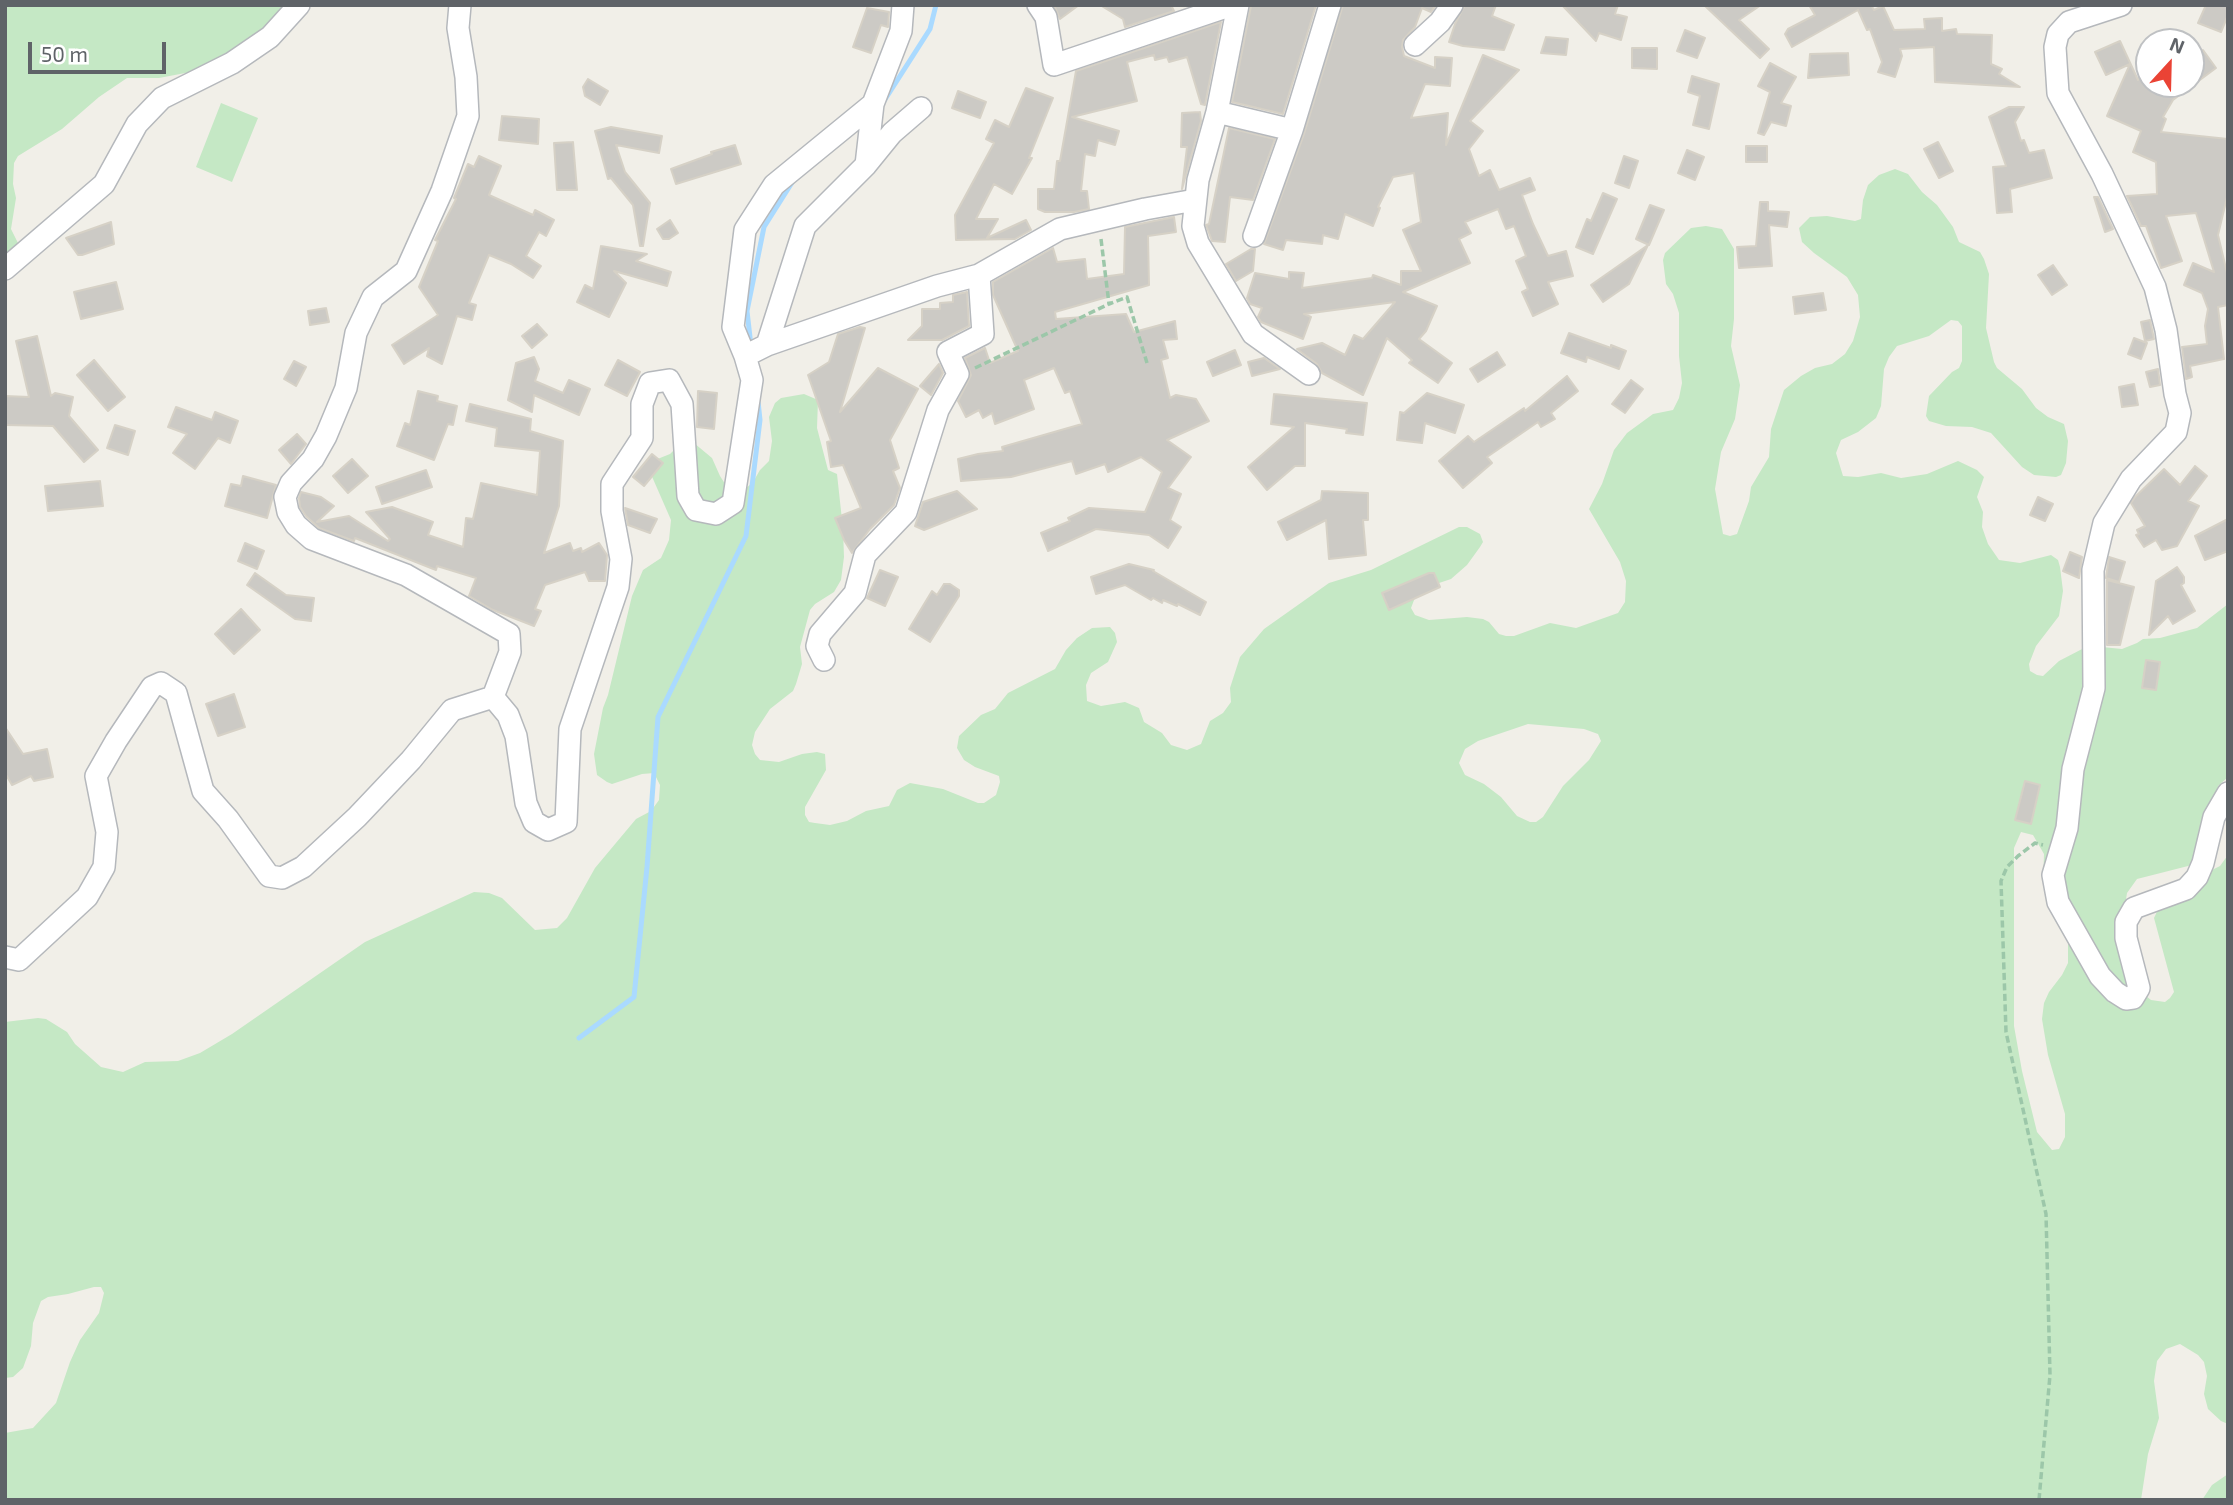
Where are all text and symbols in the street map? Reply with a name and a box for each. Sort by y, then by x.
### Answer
scale bar [32,28,170,72]
north arrow [2135,28,2205,98]
text: N [2167,32,2188,58]
text: 50 m [41,41,88,66]

